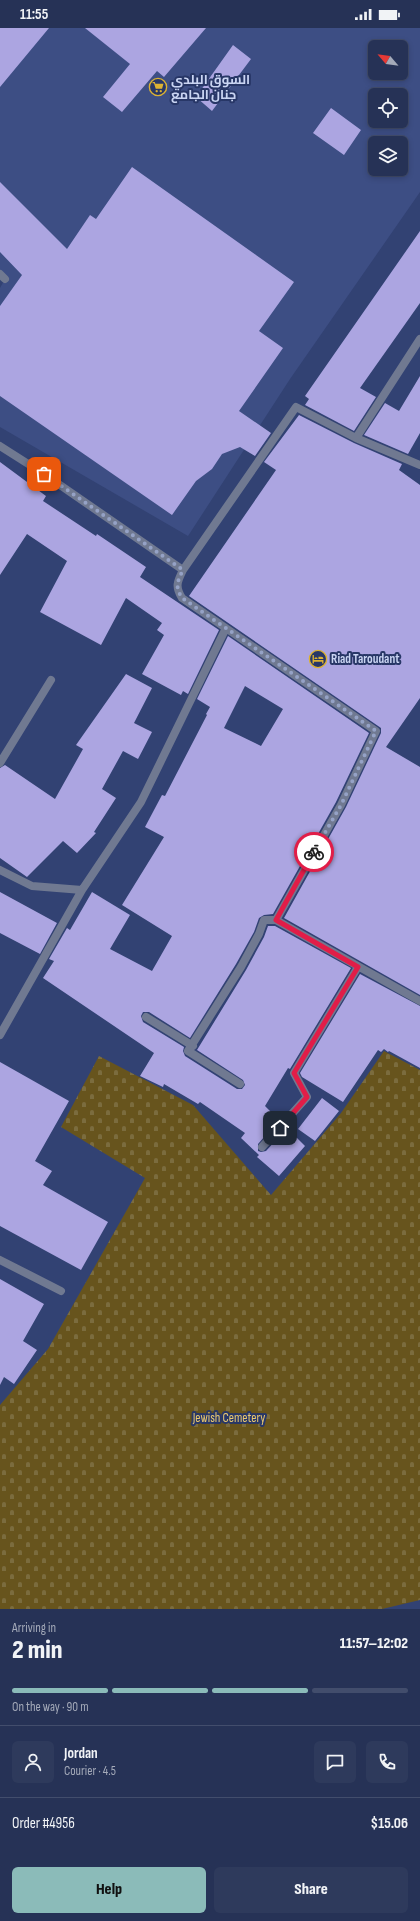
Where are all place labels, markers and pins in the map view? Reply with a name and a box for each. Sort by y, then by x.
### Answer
place label: السوق البلدي جنان الجامع [171,72,250,103]
supermarket icon: السوق البلدي جنان الجامع [148,77,168,97]
pin [27,457,61,491]
hotel icon: Riad Taroudant [308,649,328,669]
place label: Riad Taroudant [331,651,400,667]
pin [263,1111,297,1145]

